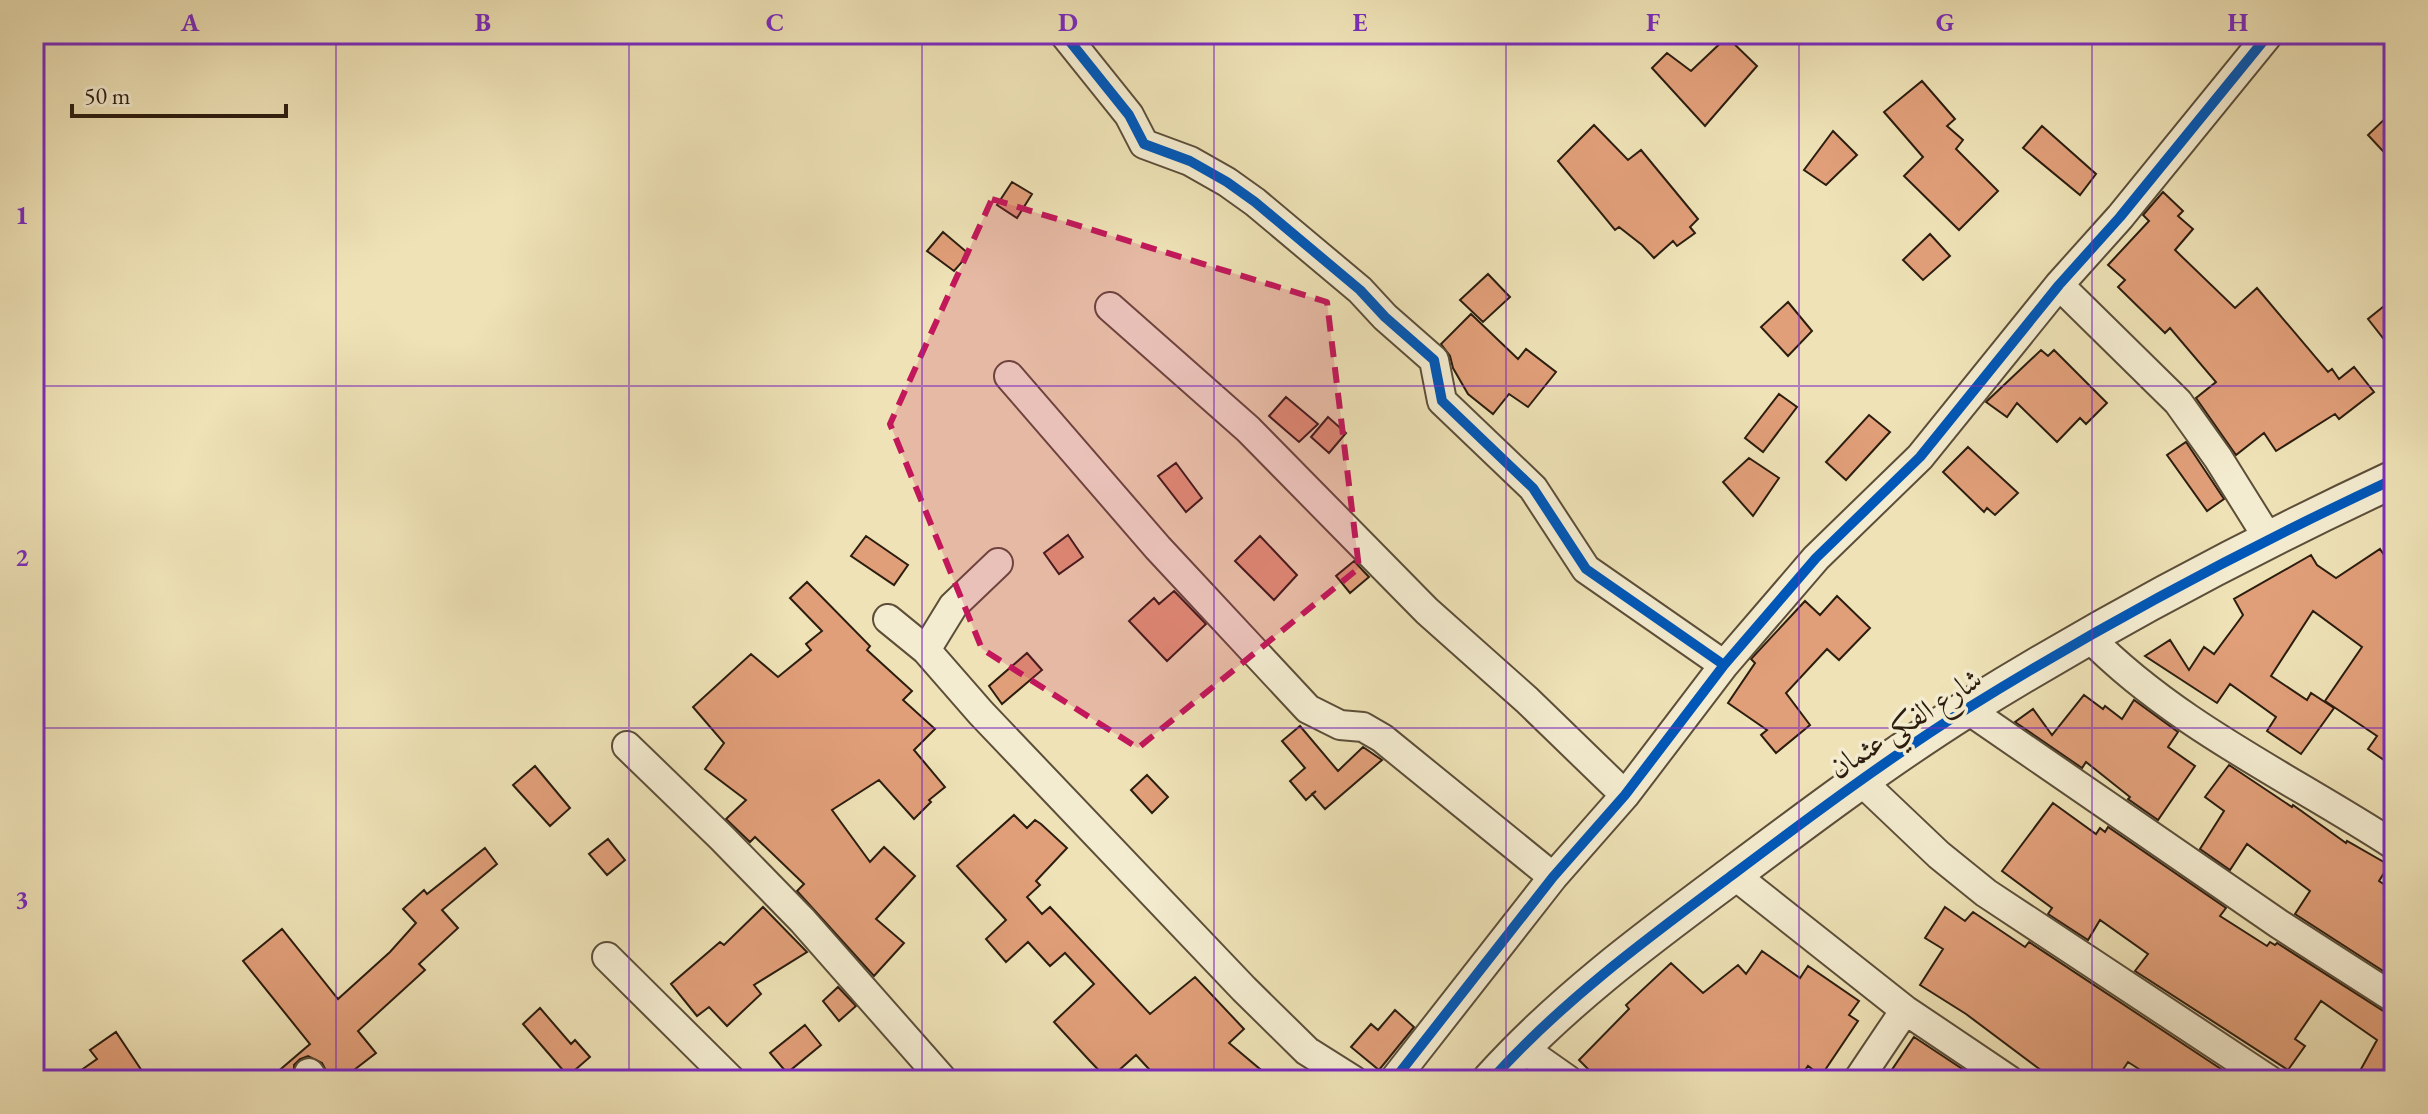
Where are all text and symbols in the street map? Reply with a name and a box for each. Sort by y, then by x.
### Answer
text: A [180,5,200,39]
text: B [475,5,491,39]
text: C [766,5,784,39]
text: D [1058,5,1078,39]
text: E [1353,5,1368,39]
text: F [1646,5,1660,39]
text: G [1936,5,1955,39]
text: H [2228,5,2249,39]
scale bar [72,68,286,118]
text: 50 m [84,80,131,111]
text: 1 [15,198,29,232]
text: 2 [15,540,29,574]
street label: شارع الفكي عثمان [1821,659,1994,794]
text: 3 [15,882,29,916]

